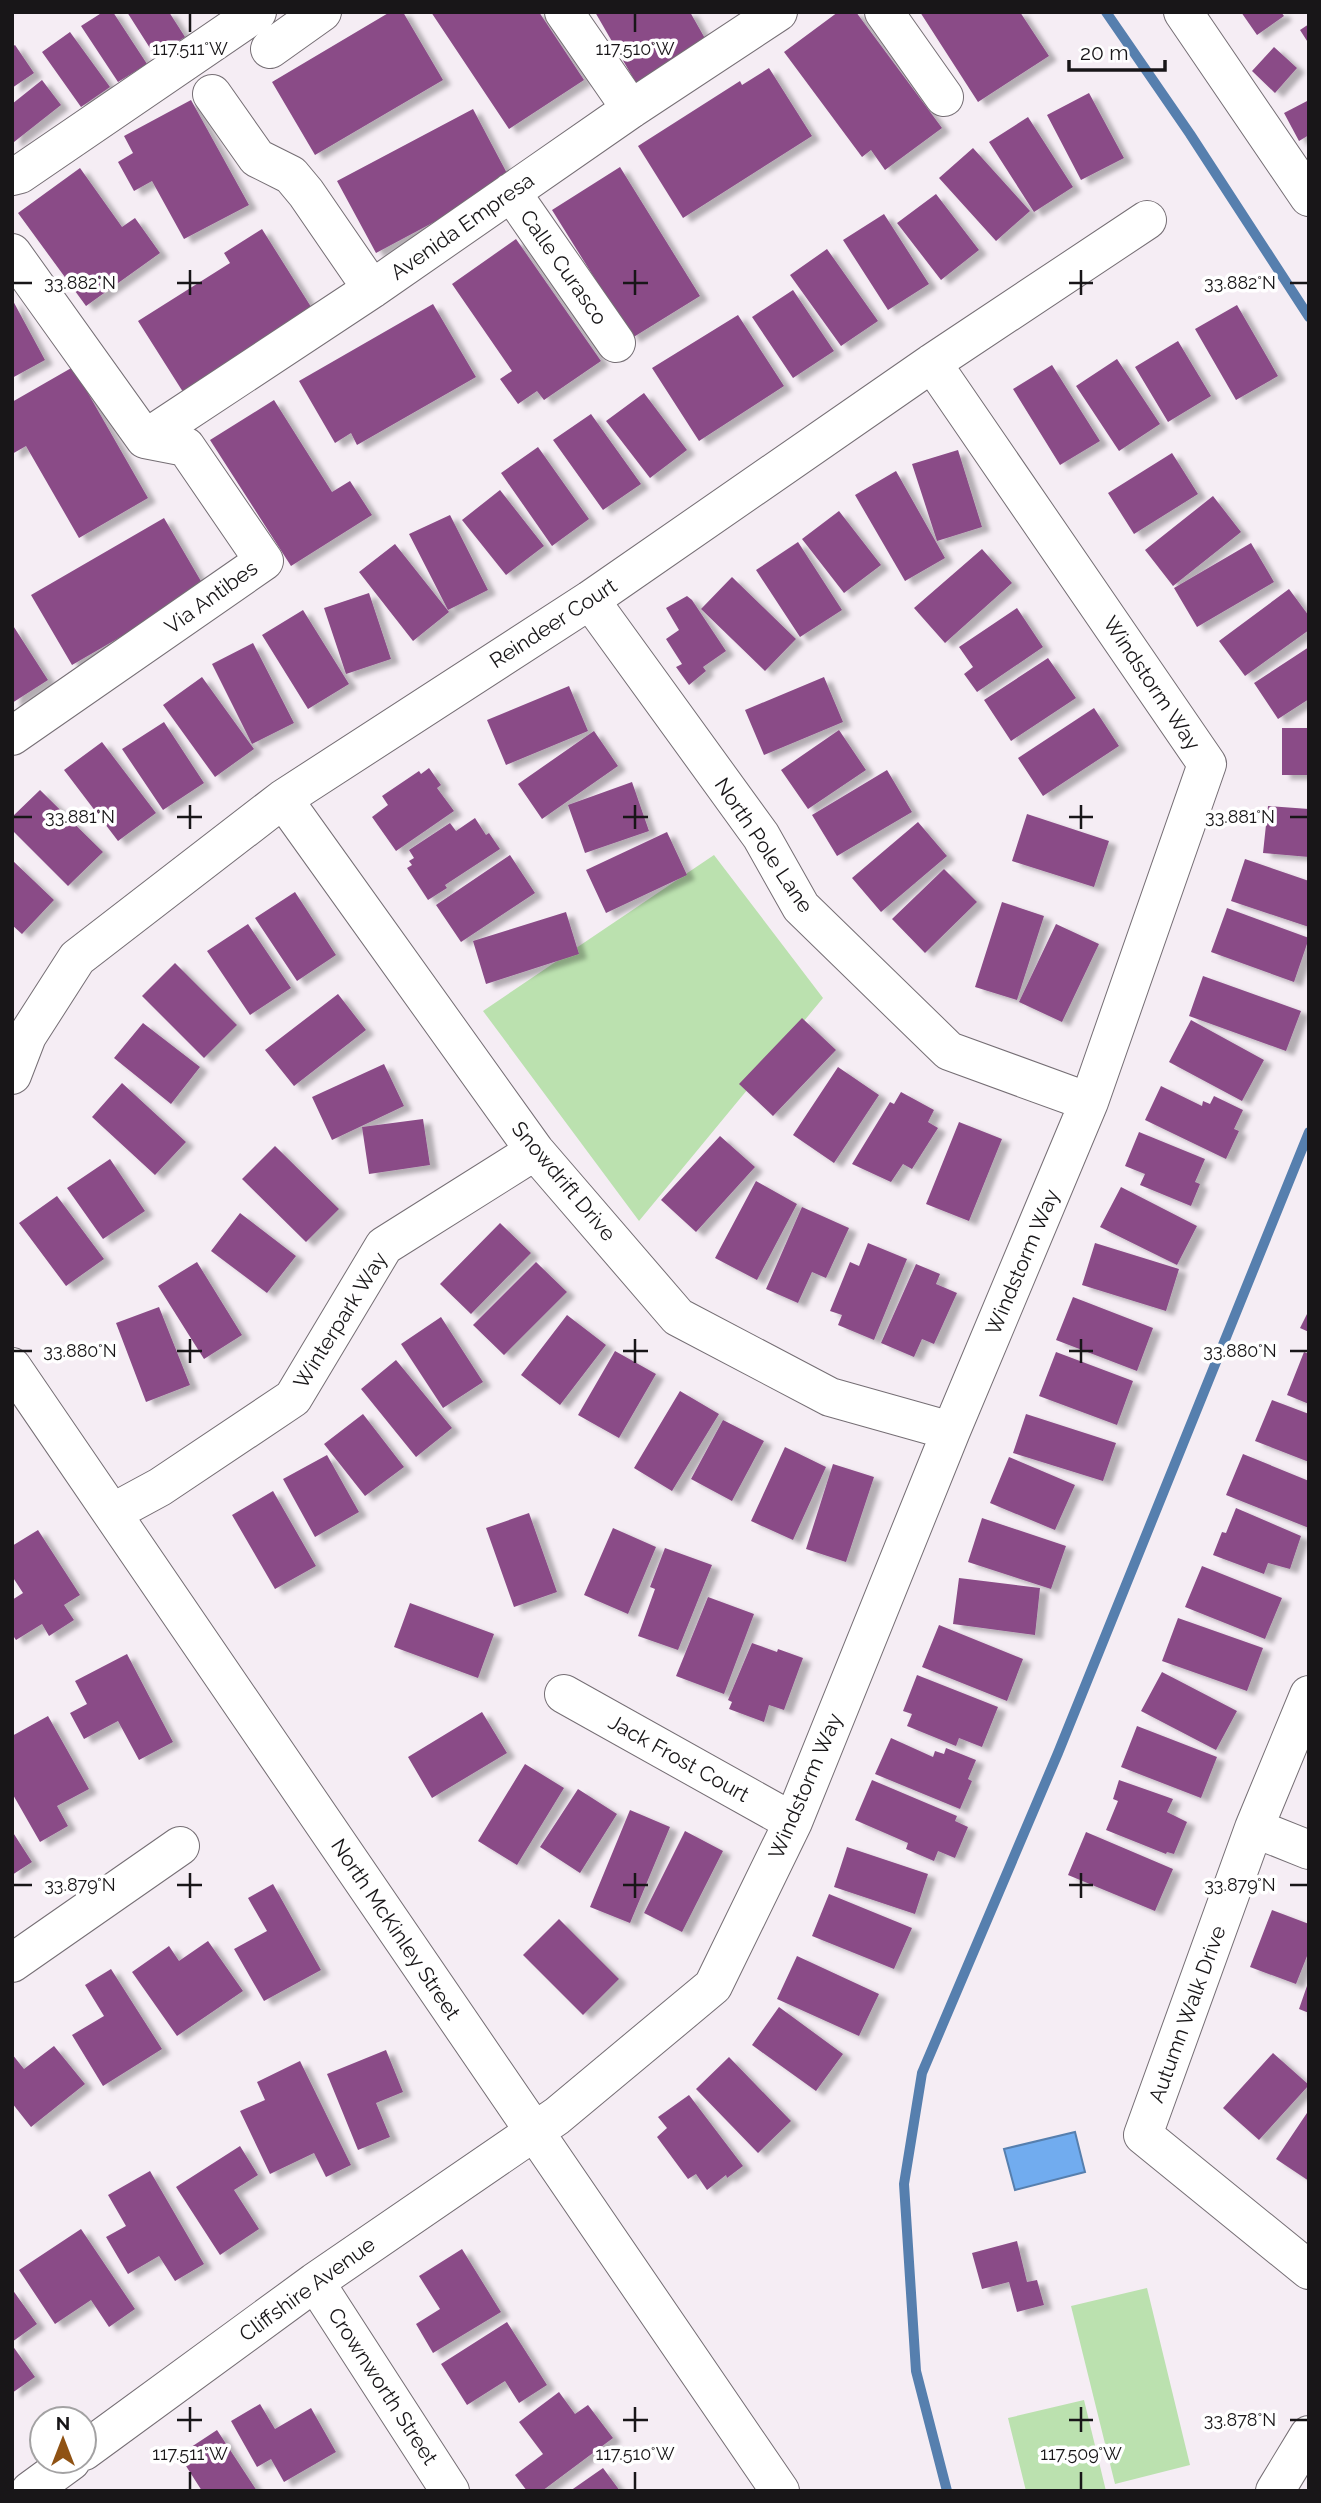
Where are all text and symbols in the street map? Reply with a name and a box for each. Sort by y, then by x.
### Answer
scale bar [1069,28,1165,72]
text: 117.511°W [152,38,228,59]
text: 117.510°W [596,38,675,59]
text: 20 m [1080,40,1128,65]
street label: Avenida Empresa [386,167,538,285]
street label: Calle Curasco [515,205,613,329]
text: 33.882°N [44,272,116,293]
text: 33.882°N [1204,272,1276,293]
street label: Via Antibes [160,555,262,639]
street label: Reindeer Court [485,573,621,673]
street label: Windstorm Way [1098,611,1206,755]
street label: North Pole Lane [710,773,818,917]
text: 33.881°N [45,806,115,827]
text: 33.881°N [1205,806,1275,827]
street label: Snowdrift Drive [507,1116,621,1246]
street label: Windstorm Way [980,1185,1064,1339]
street label: Winterpark Way [288,1247,392,1393]
text: 33.880°N [43,1340,117,1361]
text: 33.880°N [1203,1340,1277,1361]
street label: Jack Frost Court [604,1709,754,1807]
street label: Windstorm Way [763,1709,847,1863]
street label: North McKinley Street [326,1834,466,2024]
text: 33.879°N [44,1874,116,1895]
text: 33.879°N [1204,1874,1276,1895]
street label: Autumn Walk Drive [1143,1922,1231,2106]
street label: Cliffshire Avenue [234,2231,380,2347]
street label: Crownworth Street [323,2303,443,2469]
north arrow [28,2405,98,2475]
text: 33.878°N [1204,2409,1276,2430]
text: N [56,2412,70,2434]
text: 117.511°W [152,2443,228,2464]
text: 117.510°W [596,2443,675,2464]
text: 117.509°W [1040,2443,1122,2464]

